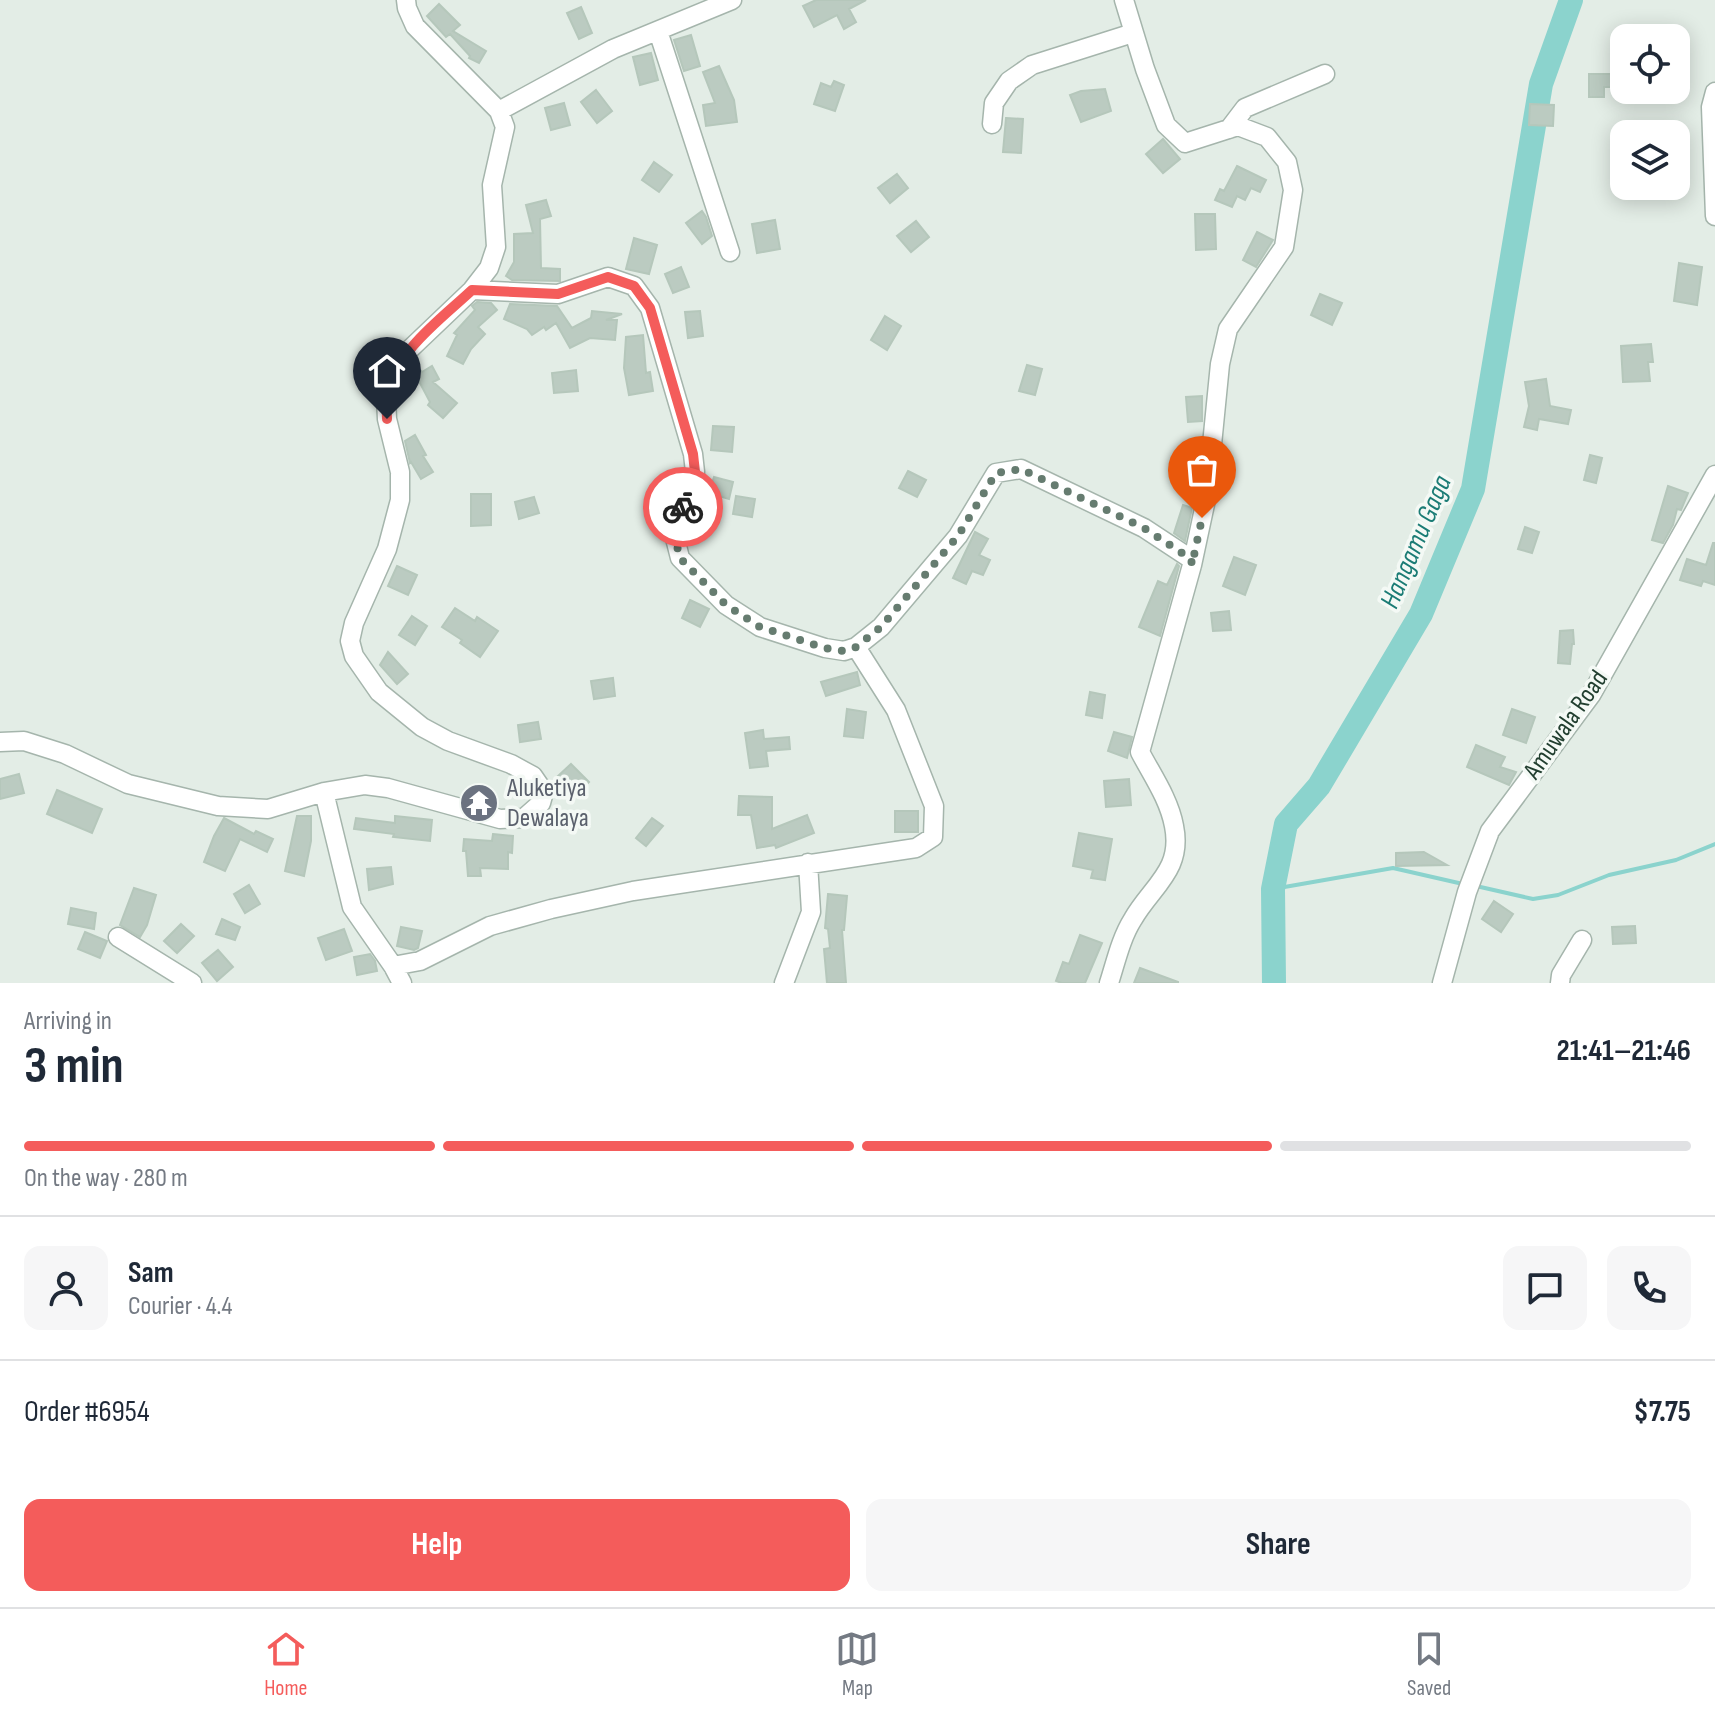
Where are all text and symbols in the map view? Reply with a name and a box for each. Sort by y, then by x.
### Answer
map controls [1610,24,1690,200]
button: locate [1610,24,1690,104]
button: layers [1610,120,1690,200]
pin [353,337,421,419]
icon: home [365,349,409,393]
pin [1168,436,1236,518]
icon: bag [1180,448,1224,492]
courier [643,467,723,547]
water label: Hangamu Gaga [1373,470,1459,613]
icon: bike [661,485,705,529]
street label: Amuwala Road [1517,665,1615,786]
place label: Aluketiya Dewalaya [506,773,589,834]
temple icon: Aluketiya Dewalaya [458,782,500,824]
text: Arriving in [24,1006,112,1037]
text: 21:41–21:46 [1557,1033,1691,1069]
text: 3 min [24,1035,124,1098]
text: On the way · 280 m [24,1163,188,1194]
button: person [24,1246,108,1330]
button: chat [1503,1246,1587,1330]
button: phone [1607,1246,1691,1330]
text: Sam [128,1255,174,1291]
text: Courier · 4.4 [128,1291,232,1322]
text: Order #6954 [24,1394,149,1430]
text: $7.75 [1633,1394,1691,1430]
button: Help [24,1499,850,1591]
button: Share [866,1499,1691,1591]
tab: Home [264,1627,308,1702]
tab: Map [835,1627,879,1702]
tab: Saved [1407,1627,1451,1702]

